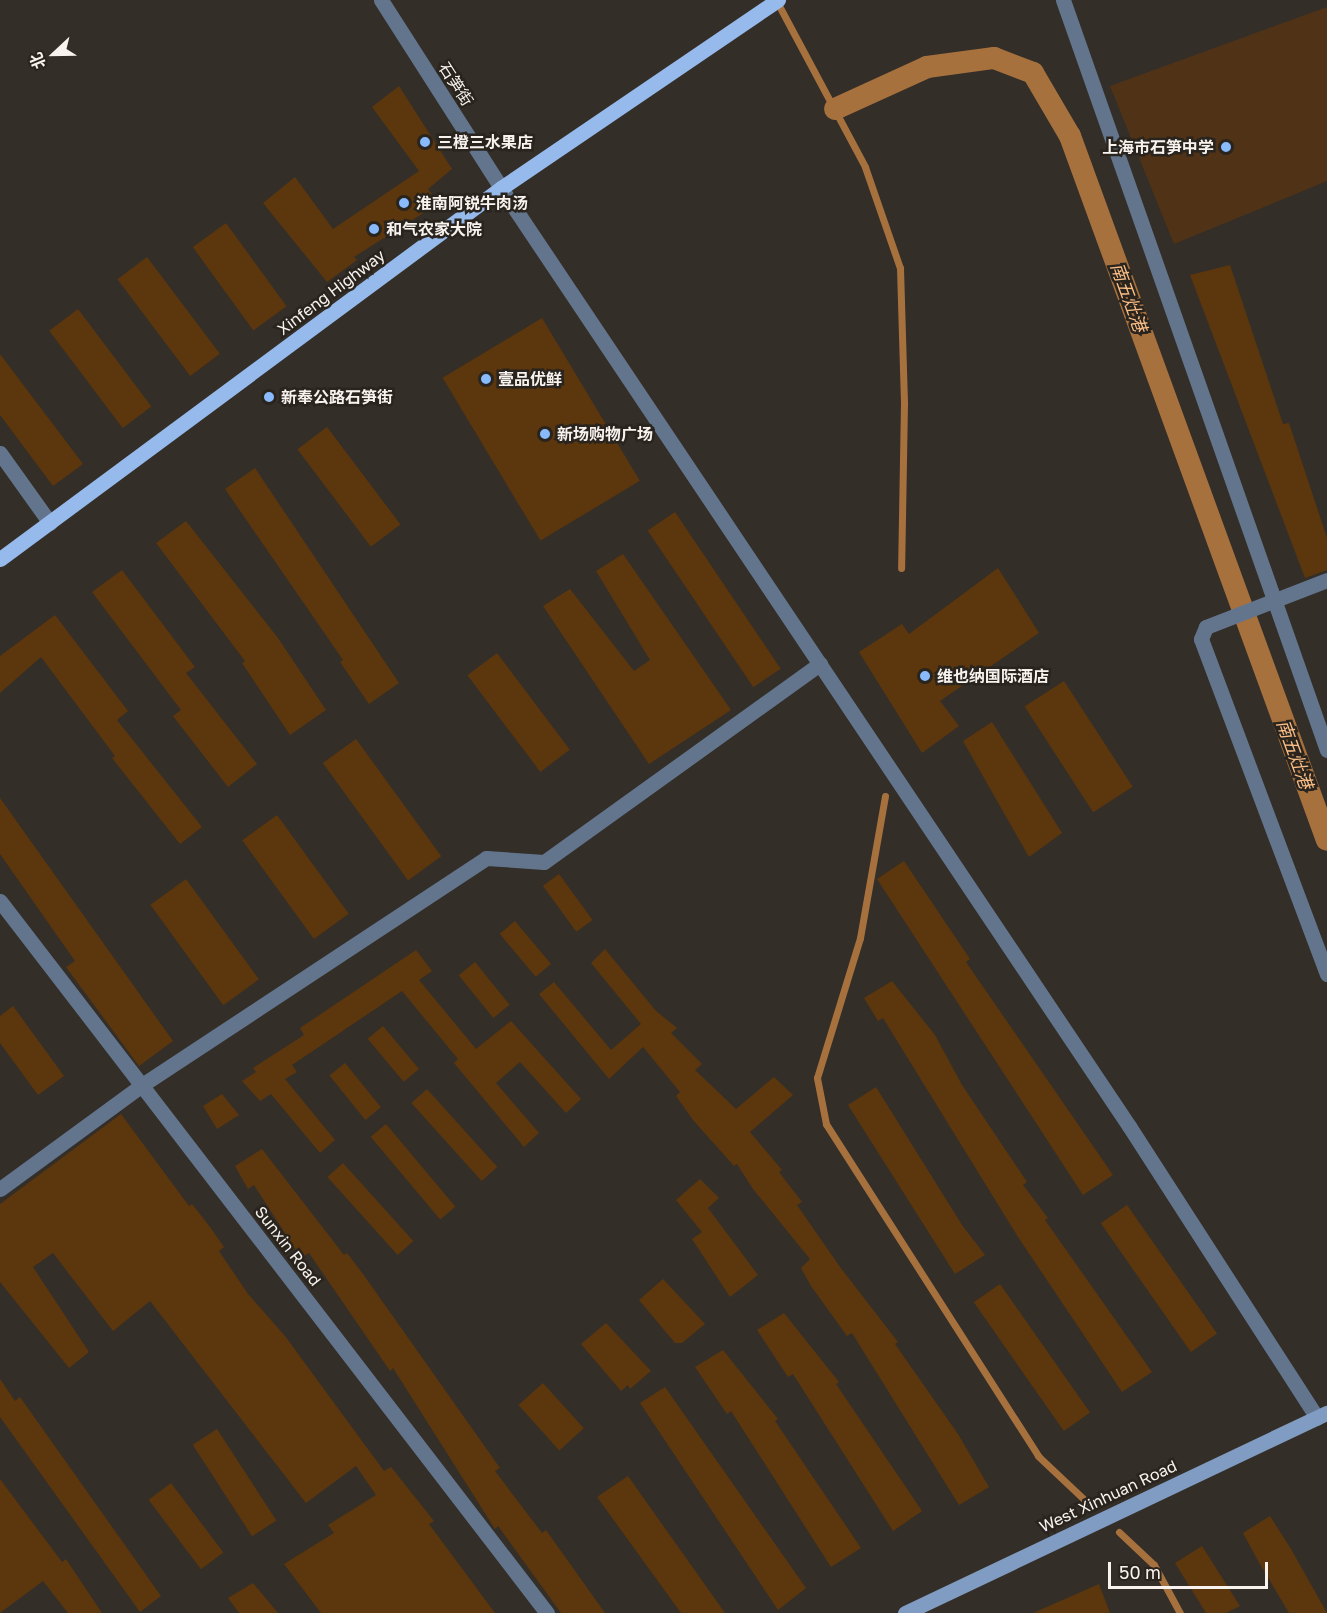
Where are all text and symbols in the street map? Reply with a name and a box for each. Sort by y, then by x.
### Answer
north arrow [24,24,84,84]
text: 北 [25,50,50,72]
street label: 石笋街 [435,59,477,109]
place label: 三橙三水果店 [437,132,533,152]
marker: 三橙三水果店 [418,135,432,149]
place label: 上海市石笋中学 [1102,137,1214,157]
marker: 上海市石笋中学 [1219,140,1233,154]
place label: 淮南阿锐牛肉汤 [416,193,528,213]
marker: 淮南阿锐牛肉汤 [397,196,411,210]
place label: 和气农家大院 [386,219,482,239]
marker: 和气农家大院 [367,222,381,236]
street label: Xinfeng Highway [273,245,389,339]
water label: 南五灶港 [1107,259,1151,335]
place label: 壹品优鲜 [498,369,562,389]
marker: 壹品优鲜 [479,372,493,386]
place label: 新奉公路石笋街 [281,387,393,407]
marker: 新奉公路石笋街 [262,390,276,404]
place label: 新场购物广场 [557,424,653,444]
marker: 新场购物广场 [538,427,552,441]
place label: 维也纳国际酒店 [937,666,1049,686]
marker: 维也纳国际酒店 [918,669,932,683]
water label: 南五灶港 [1273,716,1317,792]
street label: Sunxin Road [251,1202,325,1290]
street label: West Xinhuan Road [1036,1456,1180,1536]
scale bar [1111,1550,1272,1588]
text: 50 m [1119,1561,1161,1583]

